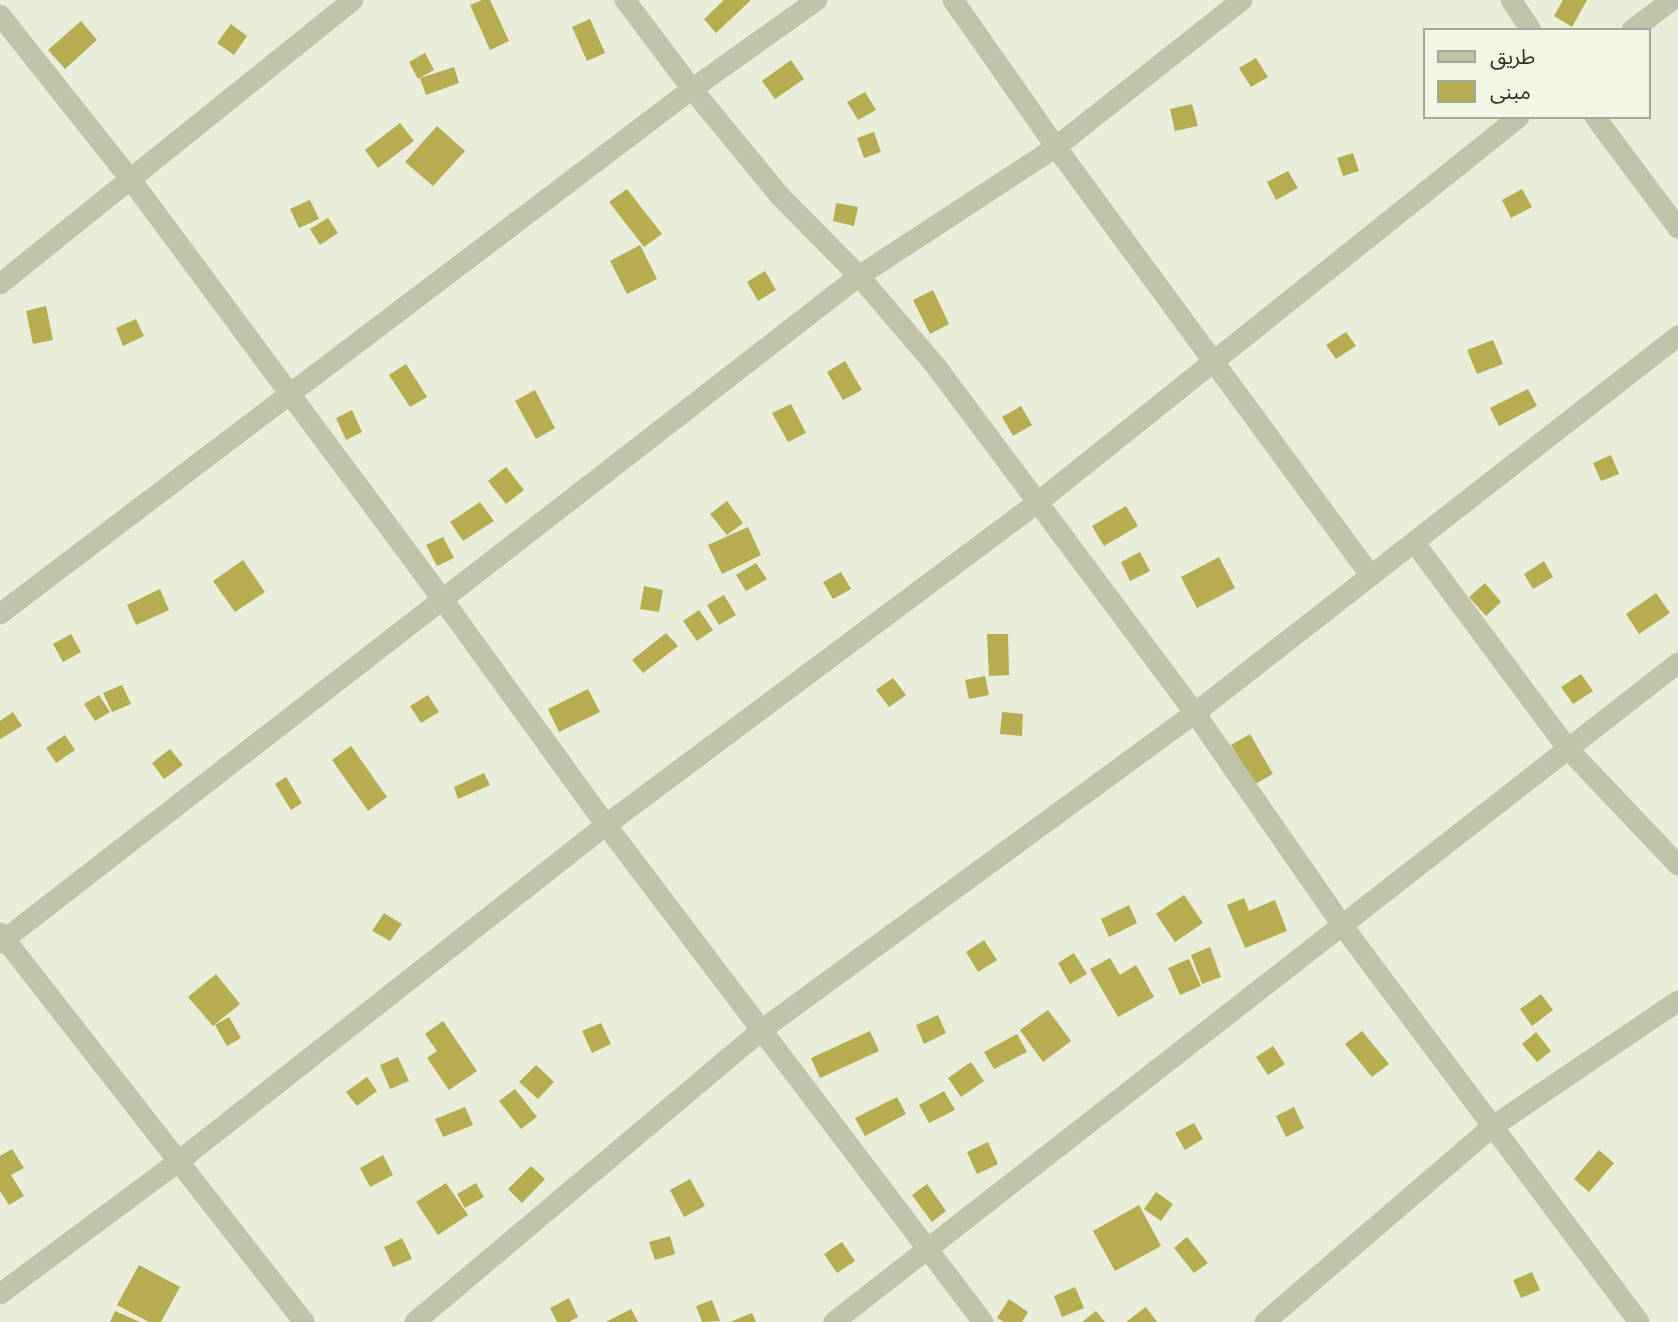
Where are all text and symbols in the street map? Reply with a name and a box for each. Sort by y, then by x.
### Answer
legend [1422,28,1650,119]
text: طريق [1490,45,1535,69]
text: مبنى [1490,80,1531,104]

